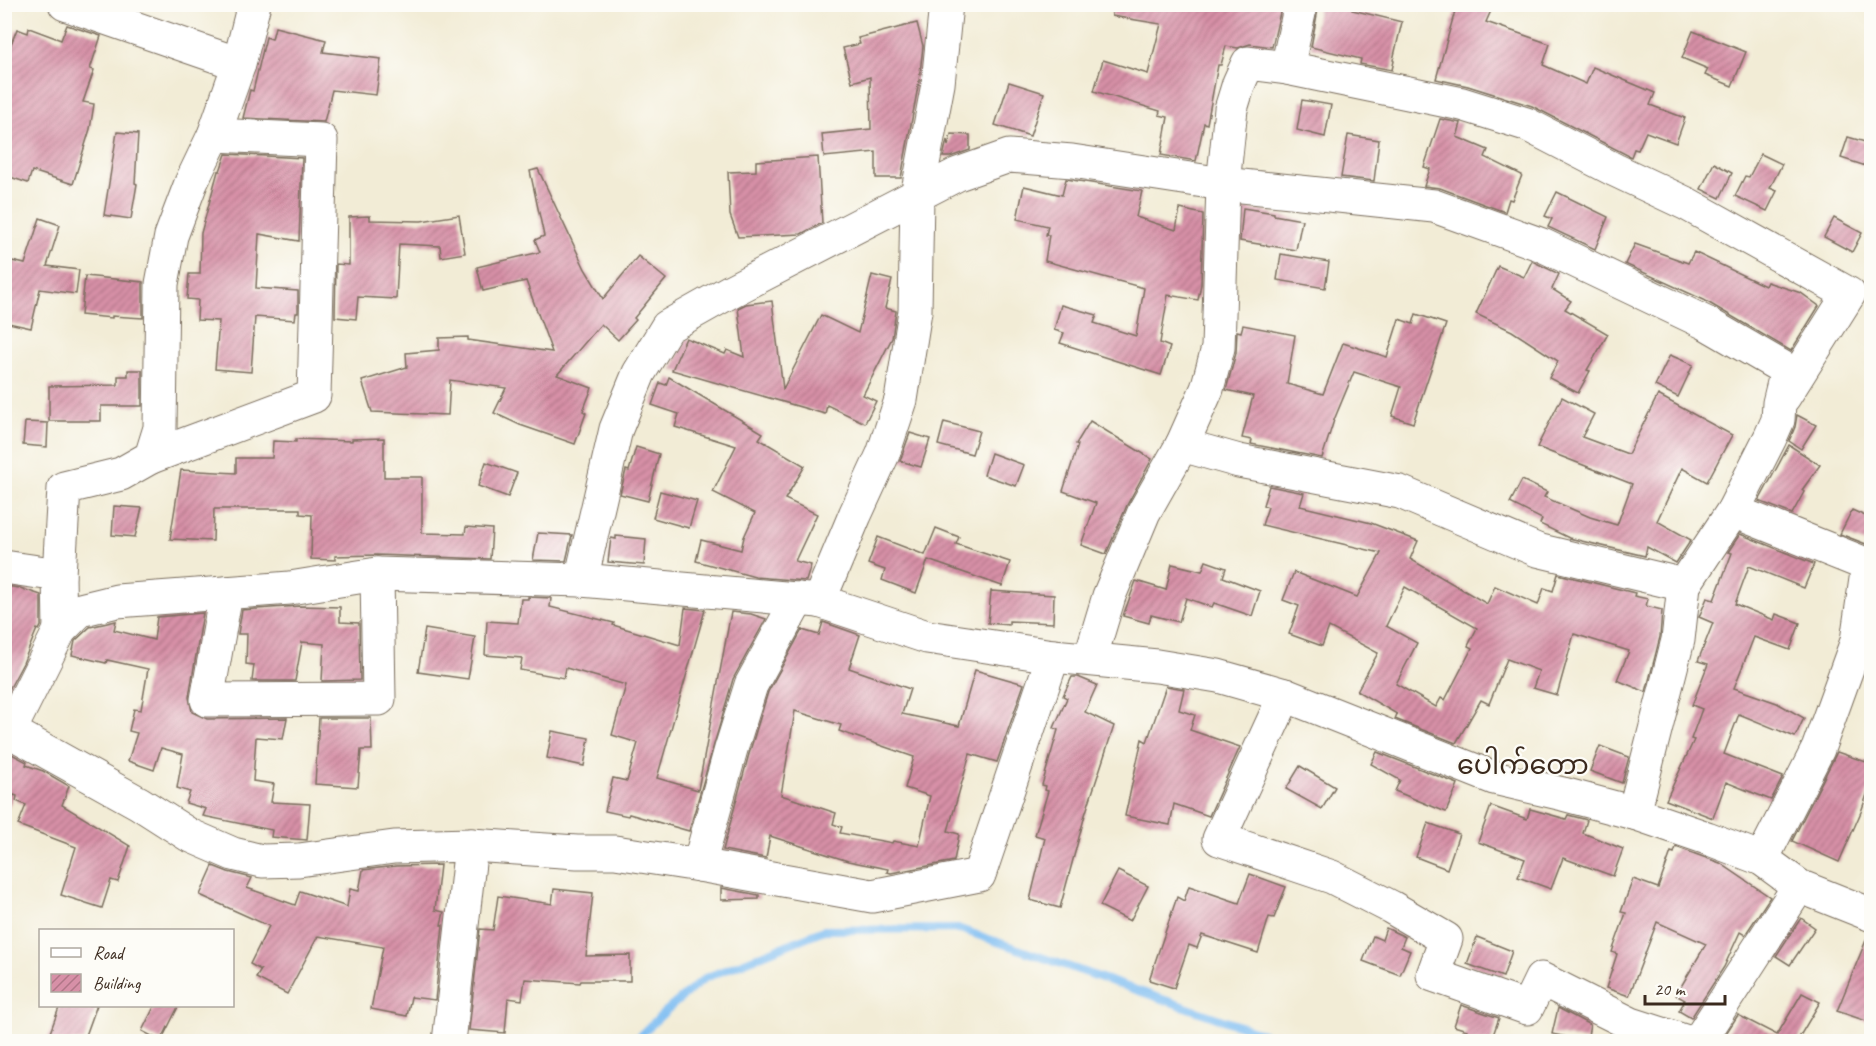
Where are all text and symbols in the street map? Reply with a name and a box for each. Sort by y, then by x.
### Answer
district label: ပေါက်တော [1457,746,1589,782]
legend [39,929,234,1007]
text: Road [93,942,126,964]
scale bar [1645,968,1724,1006]
text: Building [93,972,142,994]
text: 20 m [1654,978,1687,1000]

